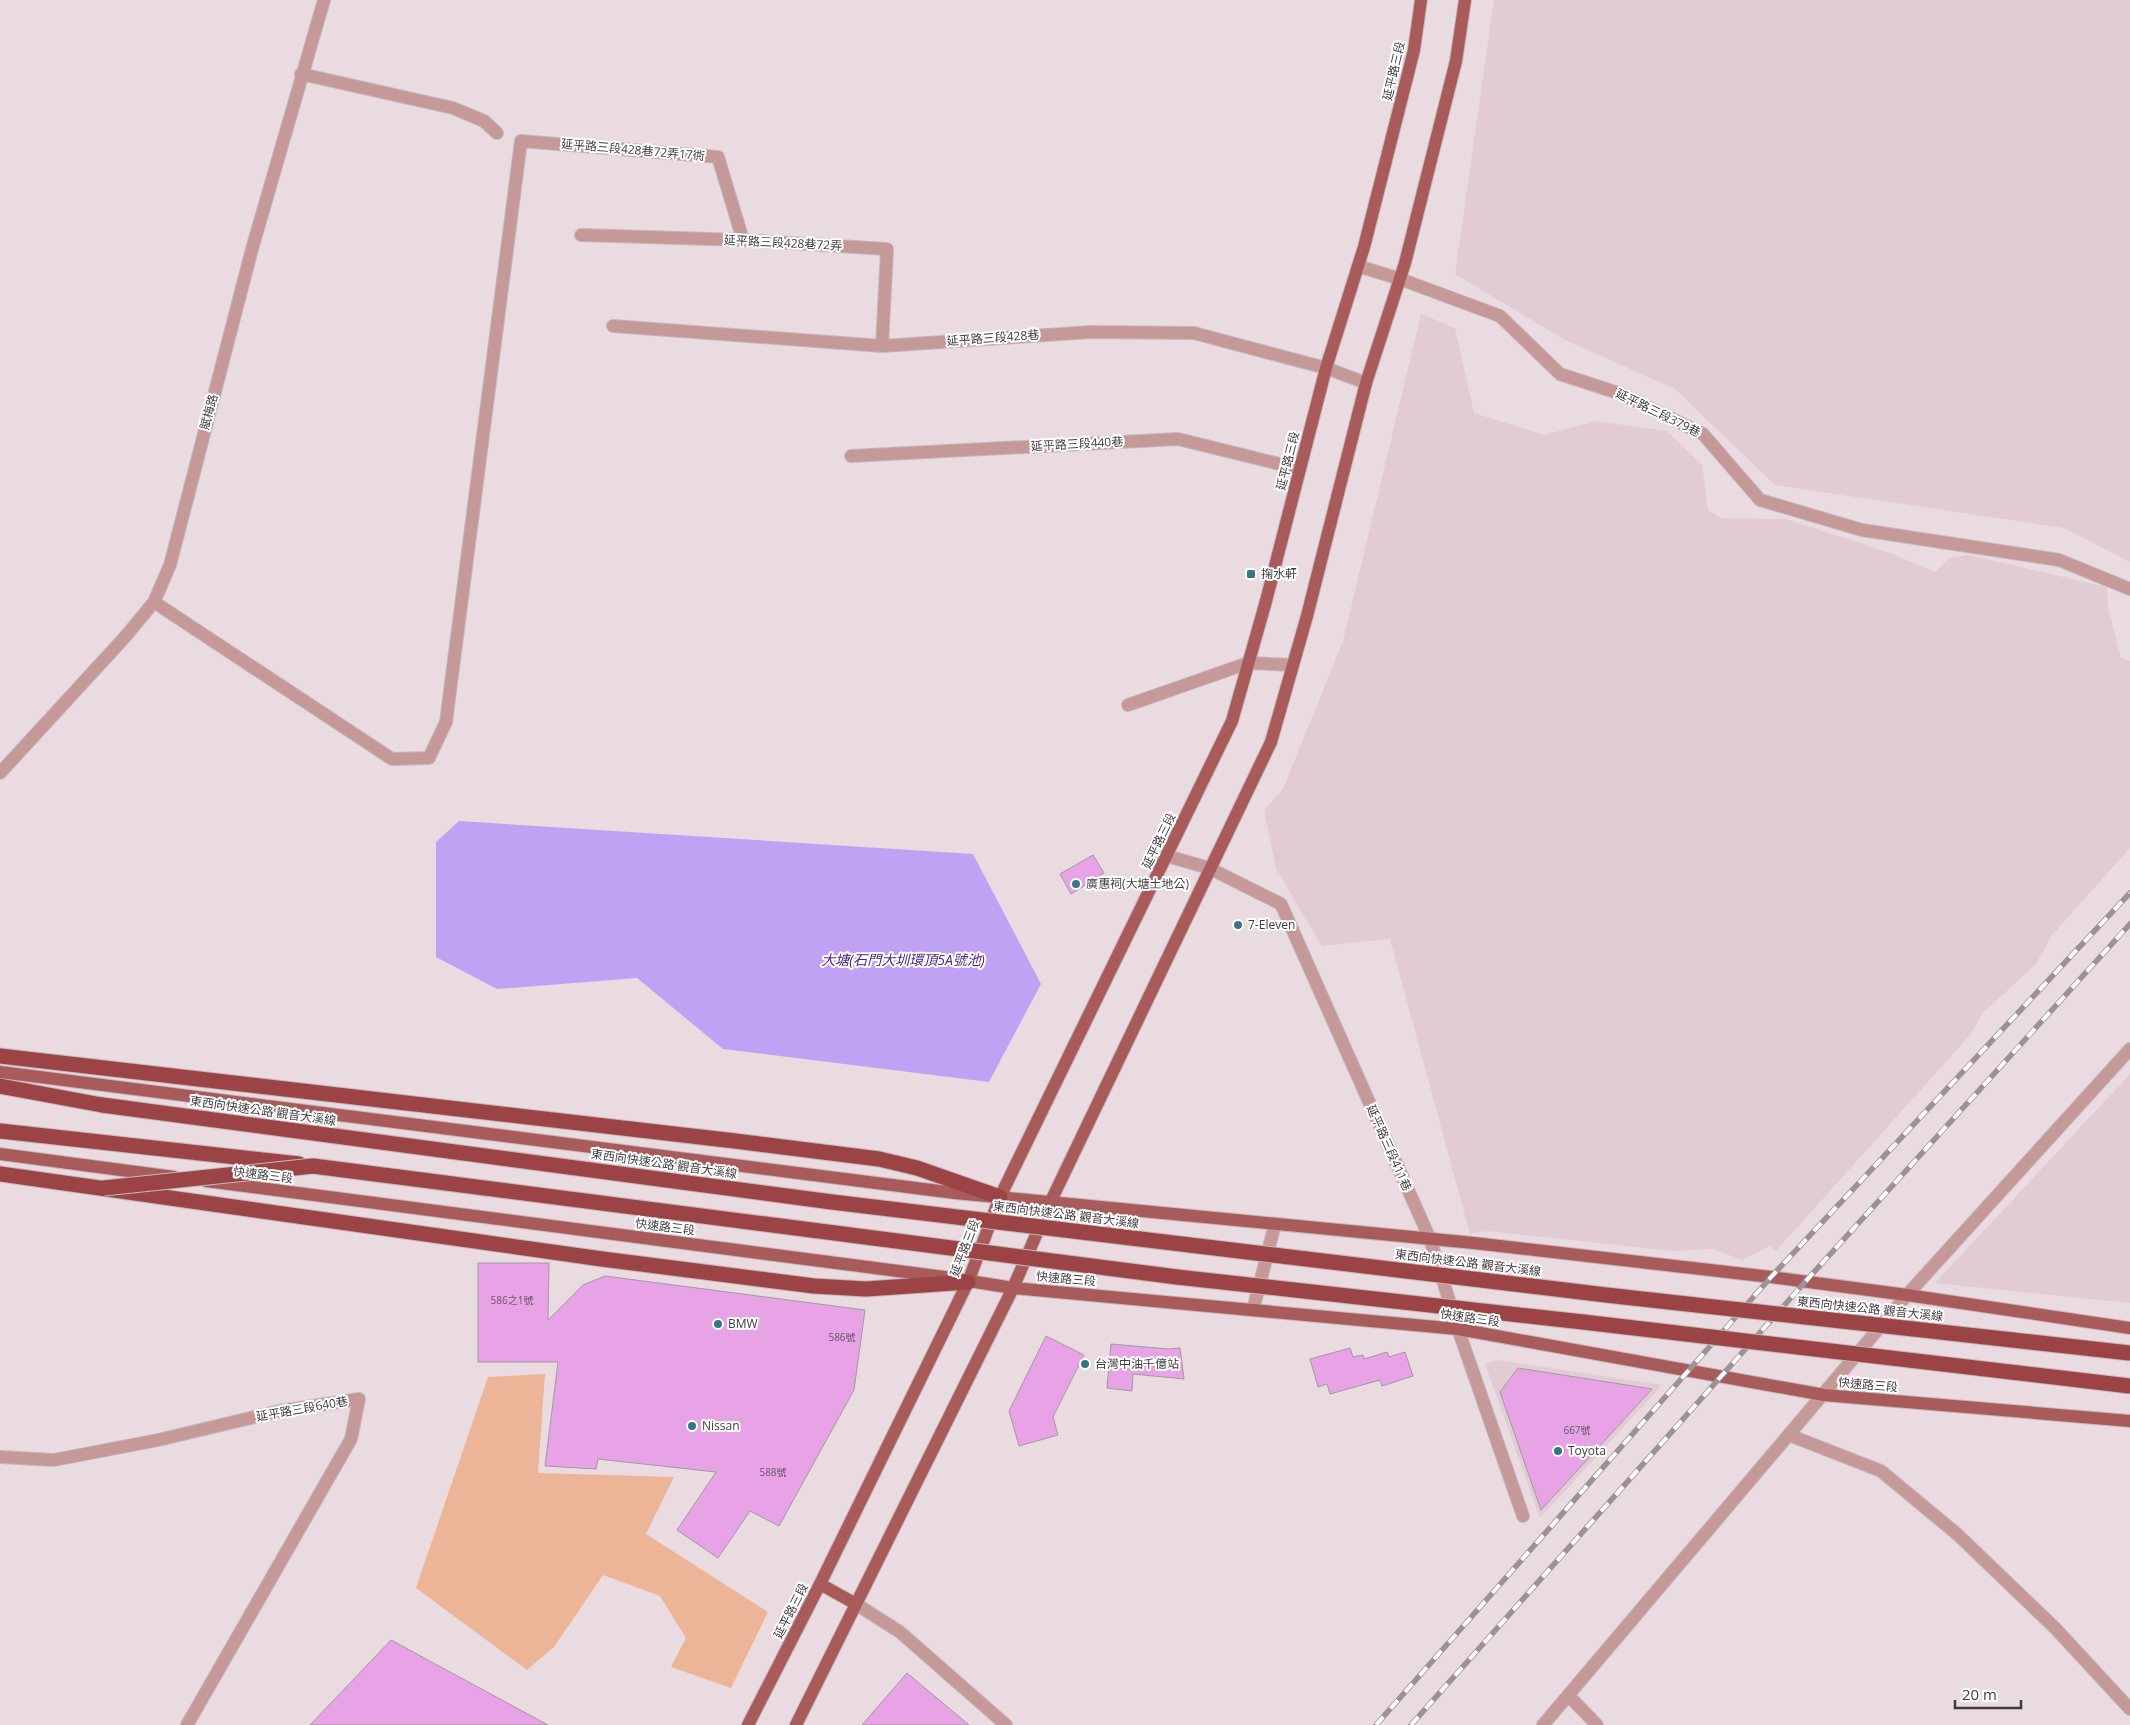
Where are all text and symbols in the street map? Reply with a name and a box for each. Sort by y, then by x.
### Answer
street label: 延平路三段 [1378,40,1409,102]
street label: 延平路三段428巷72弄17衖 [561,135,706,164]
street label: 延平路三段428巷72弄 [724,231,843,254]
street label: 延平路三段428巷 [946,326,1040,349]
street label: 延平路三段379巷 [1613,385,1704,440]
street label: 賦梅路 [196,392,221,431]
street label: 延平路三段 [1272,430,1303,492]
street label: 延平路三段440巷 [1030,433,1124,454]
place label: 掬水軒 [1261,565,1297,582]
marker: 掬水軒 [1245,568,1257,580]
street label: 延平路三段 [1138,810,1179,871]
place label: 廣惠祠(大塘土地公) [1086,875,1190,892]
marker: 廣惠祠(大塘土地公) [1070,878,1082,890]
place label: 7-Eleven [1248,916,1295,933]
marker: 7-Eleven [1232,919,1244,931]
water label: 大塘(石門大圳環頂5A號池) [821,950,985,969]
street label: 東西向快速公路 觀音大溪線 [189,1092,337,1129]
street label: 延平路三段411巷 [1363,1102,1416,1194]
street label: 東西向快速公路 觀音大溪線 [590,1145,738,1182]
street label: 快速路三段 [232,1162,294,1187]
street label: 東西向快速公路 觀音大溪線 [992,1197,1140,1232]
street label: 快速路三段 [634,1214,696,1239]
street label: 延平路三段 [946,1217,983,1279]
street label: 東西向快速公路 觀音大溪線 [1394,1245,1542,1280]
street label: 快速路三段 [1035,1267,1097,1290]
street label: 東西向快速公路 觀音大溪線 [1796,1292,1944,1325]
house number: 586之1號 [491,1293,533,1307]
street label: 快速路三段 [1439,1305,1501,1330]
place label: BMW [728,1315,758,1332]
marker: BMW [712,1318,724,1330]
house number: 586號 [828,1330,856,1344]
place label: 台灣中油千億站 [1095,1355,1179,1372]
marker: 台灣中油千億站 [1079,1358,1091,1370]
street label: 快速路三段 [1837,1373,1899,1396]
street label: 延平路三段640巷 [255,1392,349,1425]
place label: Nissan [702,1417,740,1434]
marker: Nissan [686,1420,698,1432]
house number: 667號 [1563,1423,1591,1437]
place label: Toyota [1568,1442,1606,1459]
marker: Toyota [1552,1445,1564,1457]
house number: 588號 [759,1465,787,1479]
street label: 延平路三段 [769,1580,812,1641]
scale bar [1955,1678,2021,1710]
text: 20 m [1962,1684,1997,1704]

